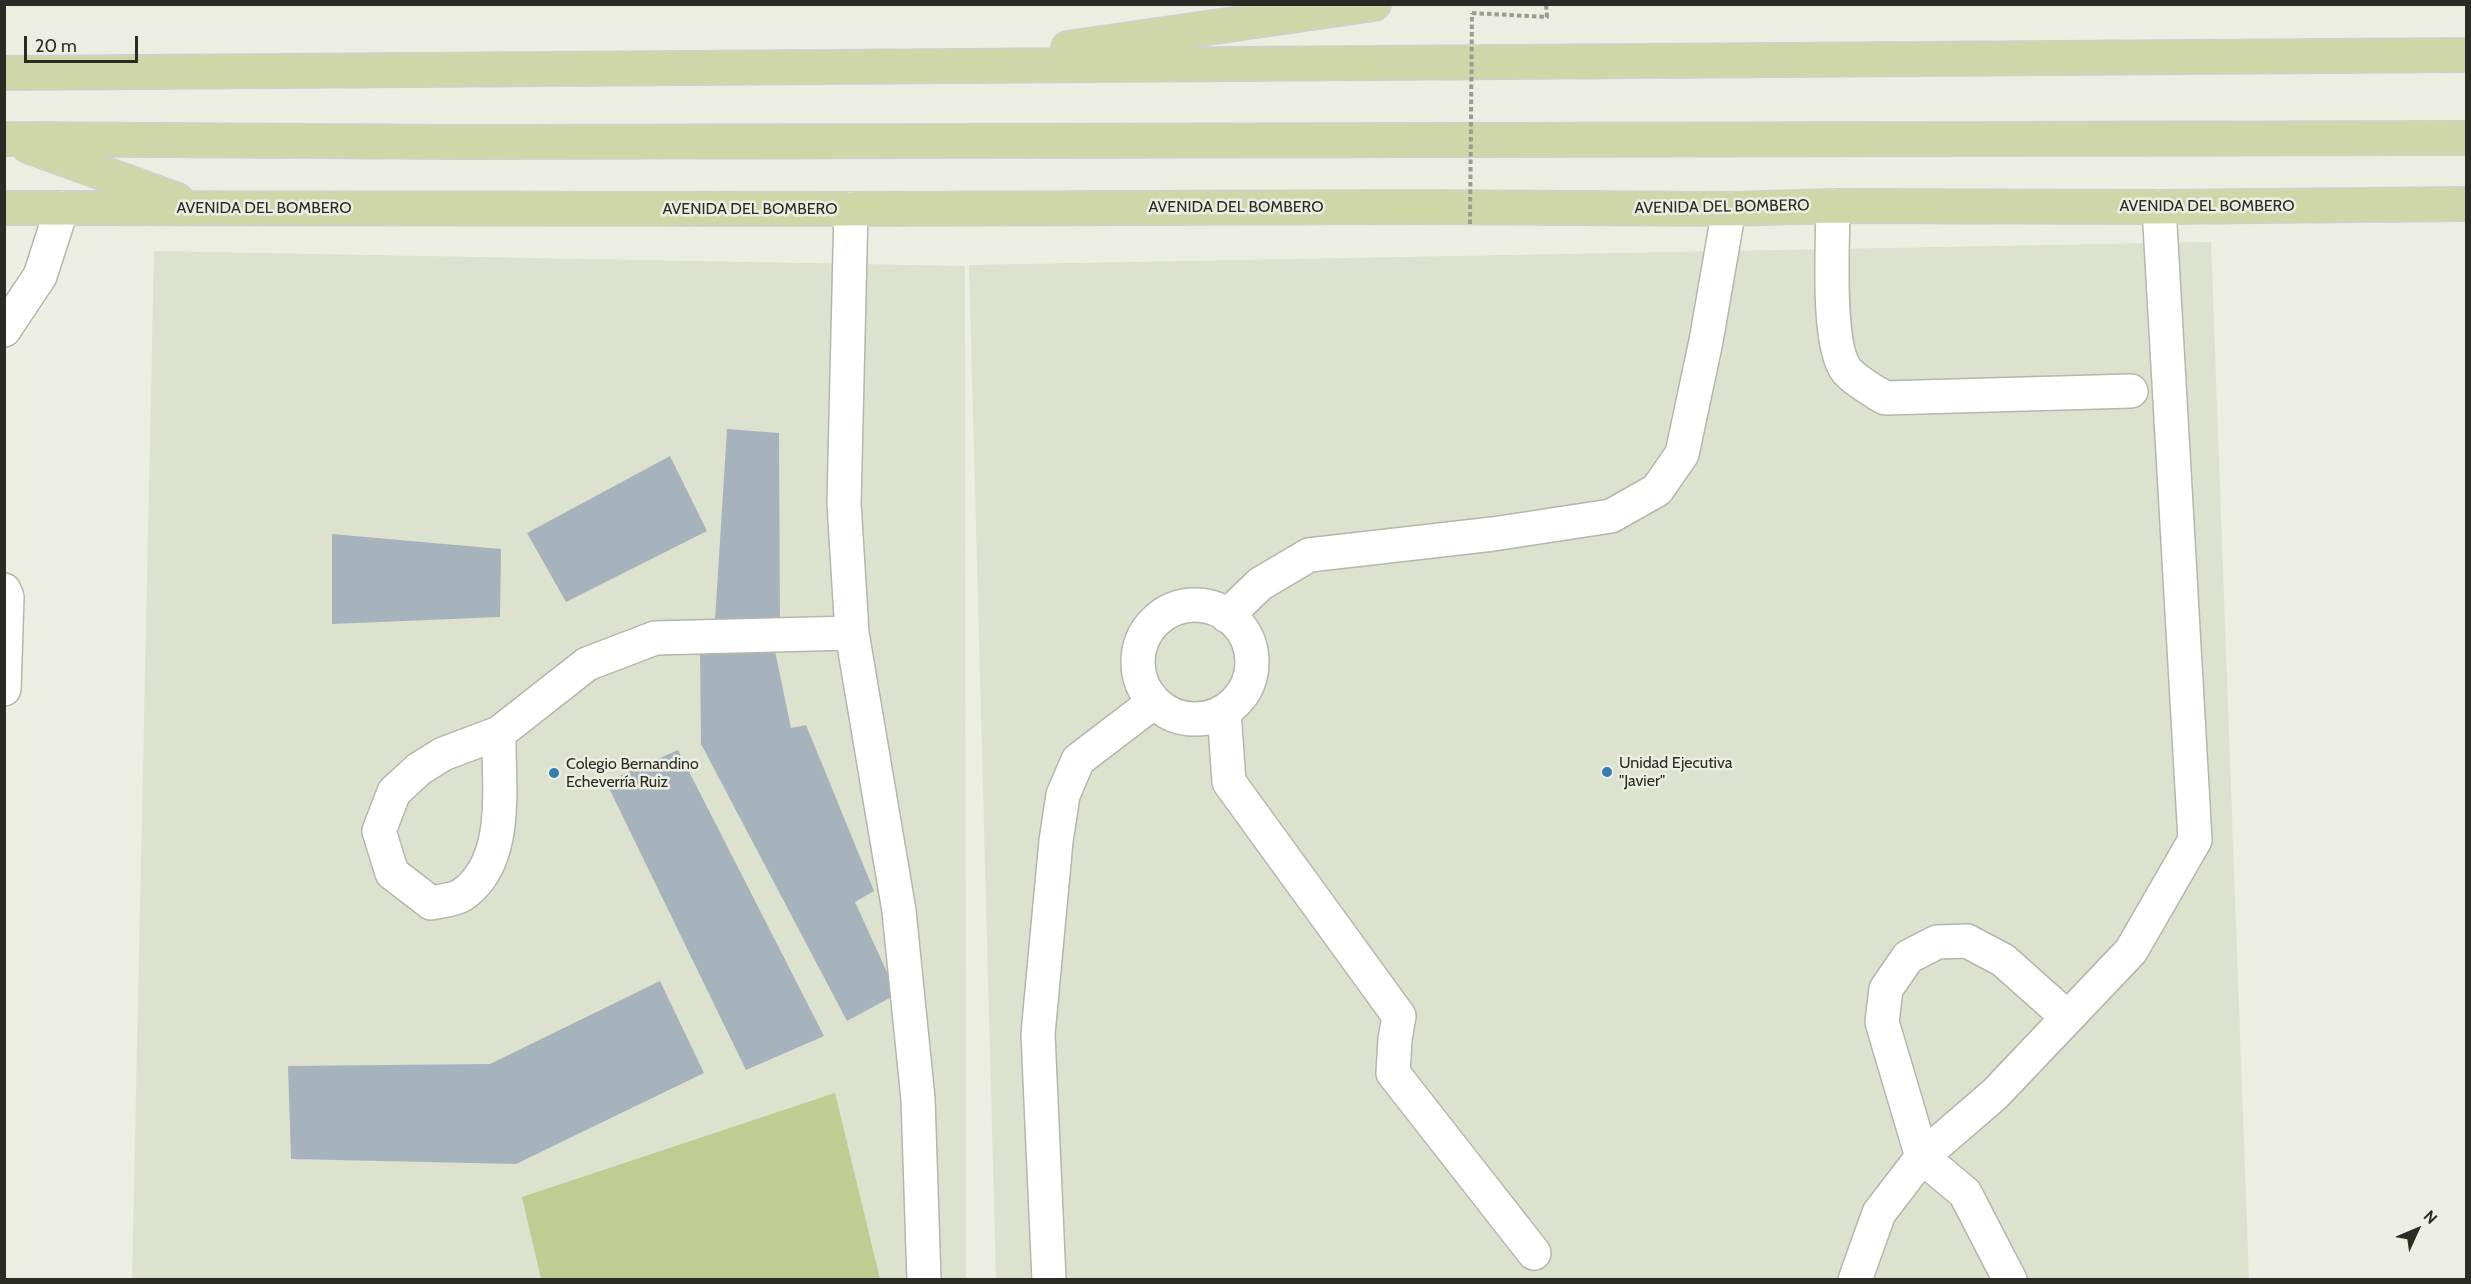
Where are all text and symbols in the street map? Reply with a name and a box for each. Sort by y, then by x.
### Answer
scale bar [27,24,141,62]
text: 20 m [35,35,77,57]
street label: AVENIDA DEL BOMBERO [1634,196,1810,218]
street label: AVENIDA DEL BOMBERO [2119,196,2295,216]
street label: AVENIDA DEL BOMBERO [1148,197,1324,217]
street label: AVENIDA DEL BOMBERO [176,198,352,218]
street label: AVENIDA DEL BOMBERO [662,199,838,219]
place label: Unidad Ejecutiva "Javier" [1619,753,1732,791]
place label: Colegio Bernandino Echeverría Ruiz [566,754,699,792]
marker: Unidad Ejecutiva "Javier" [1600,765,1614,779]
marker: Colegio Bernandino Echeverría Ruiz [547,766,561,780]
north arrow [2387,1200,2447,1260]
text: N [2420,1206,2441,1228]

